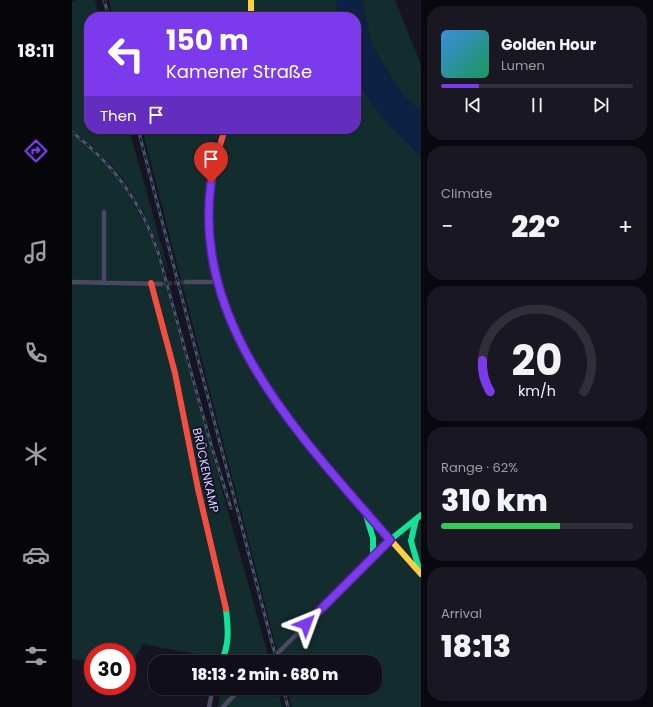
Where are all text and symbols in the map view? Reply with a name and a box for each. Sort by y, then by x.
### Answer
text: 150 m [166,21,249,60]
icon: left [100,28,152,80]
text: Golden Hour [501,34,596,55]
text: 18:11 [17,38,55,63]
text: Lumen [501,56,545,75]
text: Kamener Straße [166,59,312,84]
icon: previous [462,94,484,116]
icon: pause [526,94,548,116]
icon: next [590,94,612,116]
icon: arrive [145,104,167,126]
text: Then [100,105,137,126]
icon: directions [22,137,50,165]
pin [194,142,228,183]
icon: arrive [200,148,222,170]
text: Climate [441,184,492,203]
text: 22° [511,205,560,248]
text: − [441,211,453,242]
text: + [618,211,633,242]
icon: music [22,238,50,266]
text: 20 [512,330,562,389]
icon: phone [22,339,50,367]
text: km/h [518,380,556,400]
street label: BRÜCKENKAMP [189,426,223,514]
icon: climate [22,440,50,468]
text: Range · 62% [441,458,518,477]
text: 310 km [441,479,548,522]
icon: car [22,541,50,569]
position arrow [285,603,327,645]
text: Arrival [441,604,482,623]
text: 18:13 [441,625,511,668]
icon: filters [22,642,50,670]
speed limit sign: 30 [84,643,136,695]
text: 18:13 · 2 min · 680 m [192,664,338,685]

